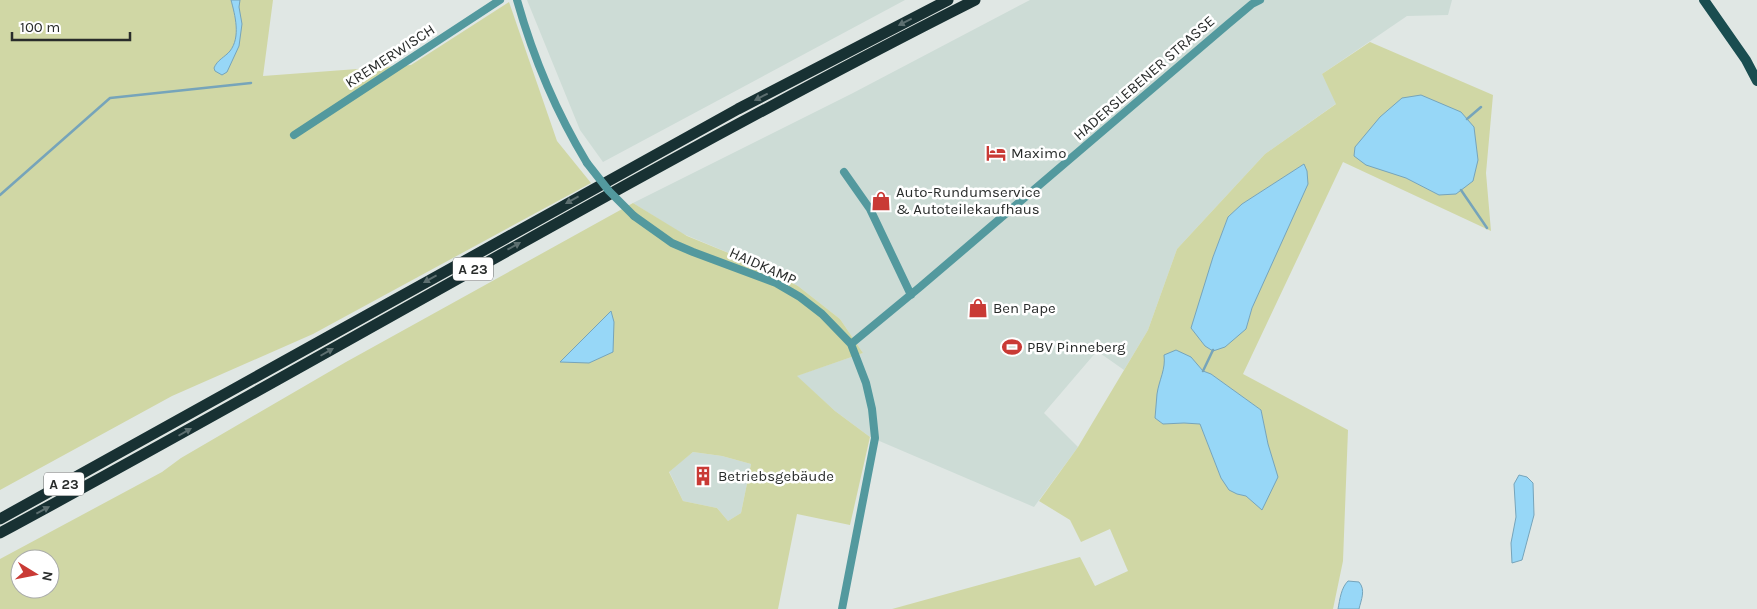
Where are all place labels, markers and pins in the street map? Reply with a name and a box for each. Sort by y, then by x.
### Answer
hotel icon: Maximo [985,142,1007,164]
place label: Maximo [1011,144,1066,162]
place label: Auto-Rundumservice & Autoteilekaufhaus [896,183,1041,218]
shop icon: Auto-Rundumservice & Autoteilekaufhaus [870,190,892,212]
shop icon: Ben Pape [967,297,989,319]
place label: Ben Pape [993,299,1056,317]
sports icon: PBV Pinneberg [1001,336,1023,358]
place label: PBV Pinneberg [1027,338,1126,356]
building icon: Betriebsgebäude [692,465,714,487]
place label: Betriebsgebäude [718,467,834,485]

